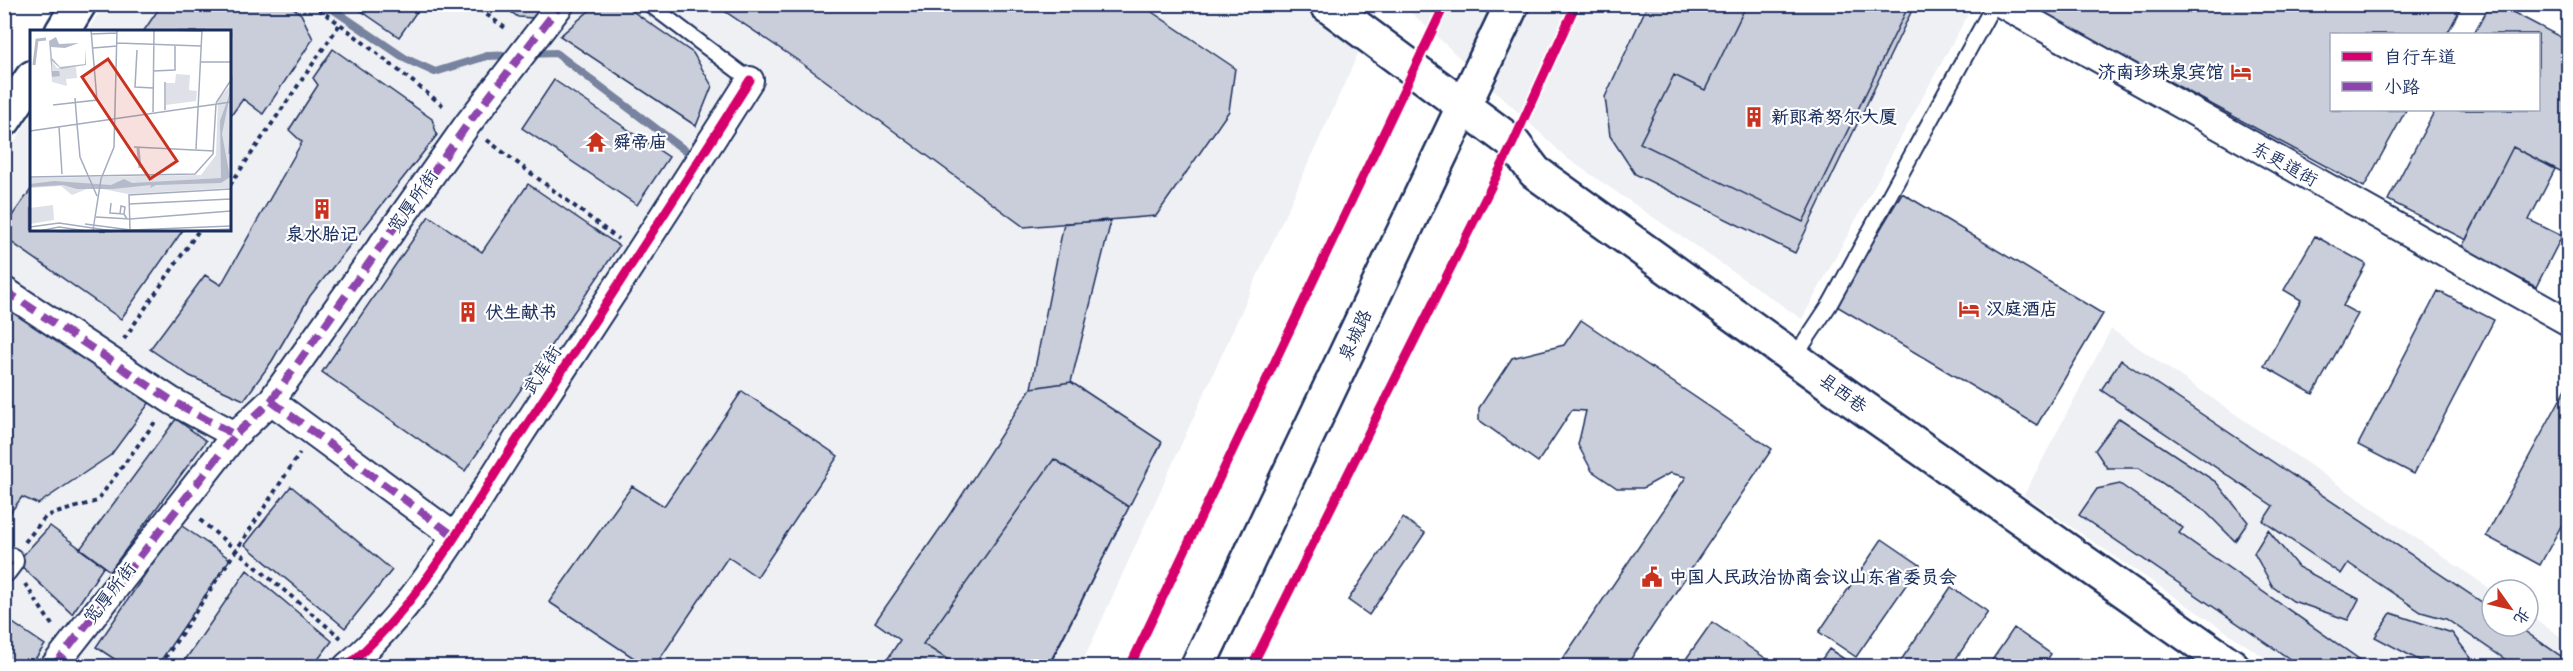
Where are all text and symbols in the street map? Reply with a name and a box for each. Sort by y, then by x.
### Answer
inset map [30,30,231,231]
legend [2330,33,2540,111]
text: 自行车道 [2384,42,2456,69]
place label: 济南珍珠泉宾馆 [2098,57,2224,84]
hotel icon: 济南珍珠泉宾馆 [2229,60,2253,84]
text: 小路 [2384,72,2420,99]
place label: 新郎希努尔大厦 [1771,102,1897,129]
building icon: 新郎希努尔大厦 [1742,105,1766,129]
place label: 舜帝庙 [613,127,667,154]
temple icon: 舜帝庙 [584,130,608,154]
street label: 东更道街 [2248,133,2324,192]
street label: 宽厚所街 [380,163,443,237]
building icon: 泉水胎记 [310,197,334,221]
place label: 泉水胎记 [286,219,358,246]
place label: 汉庭酒店 [1986,294,2058,321]
place label: 伏生献书 [485,297,557,324]
hotel icon: 汉庭酒店 [1957,297,1981,321]
building icon: 伏生献书 [456,300,480,324]
street label: 泉城路 [1330,304,1377,365]
street label: 武库街 [515,339,567,399]
street label: 县西巷 [1814,365,1874,419]
street label: 宽厚所街 [76,555,142,629]
place label: 中国人民政治协商会议山东省委员会 [1669,562,1957,589]
public building icon: 中国人民政治协商会议山东省委员会 [1640,565,1664,589]
north arrow [2480,578,2540,638]
text: 北 [2509,604,2538,630]

